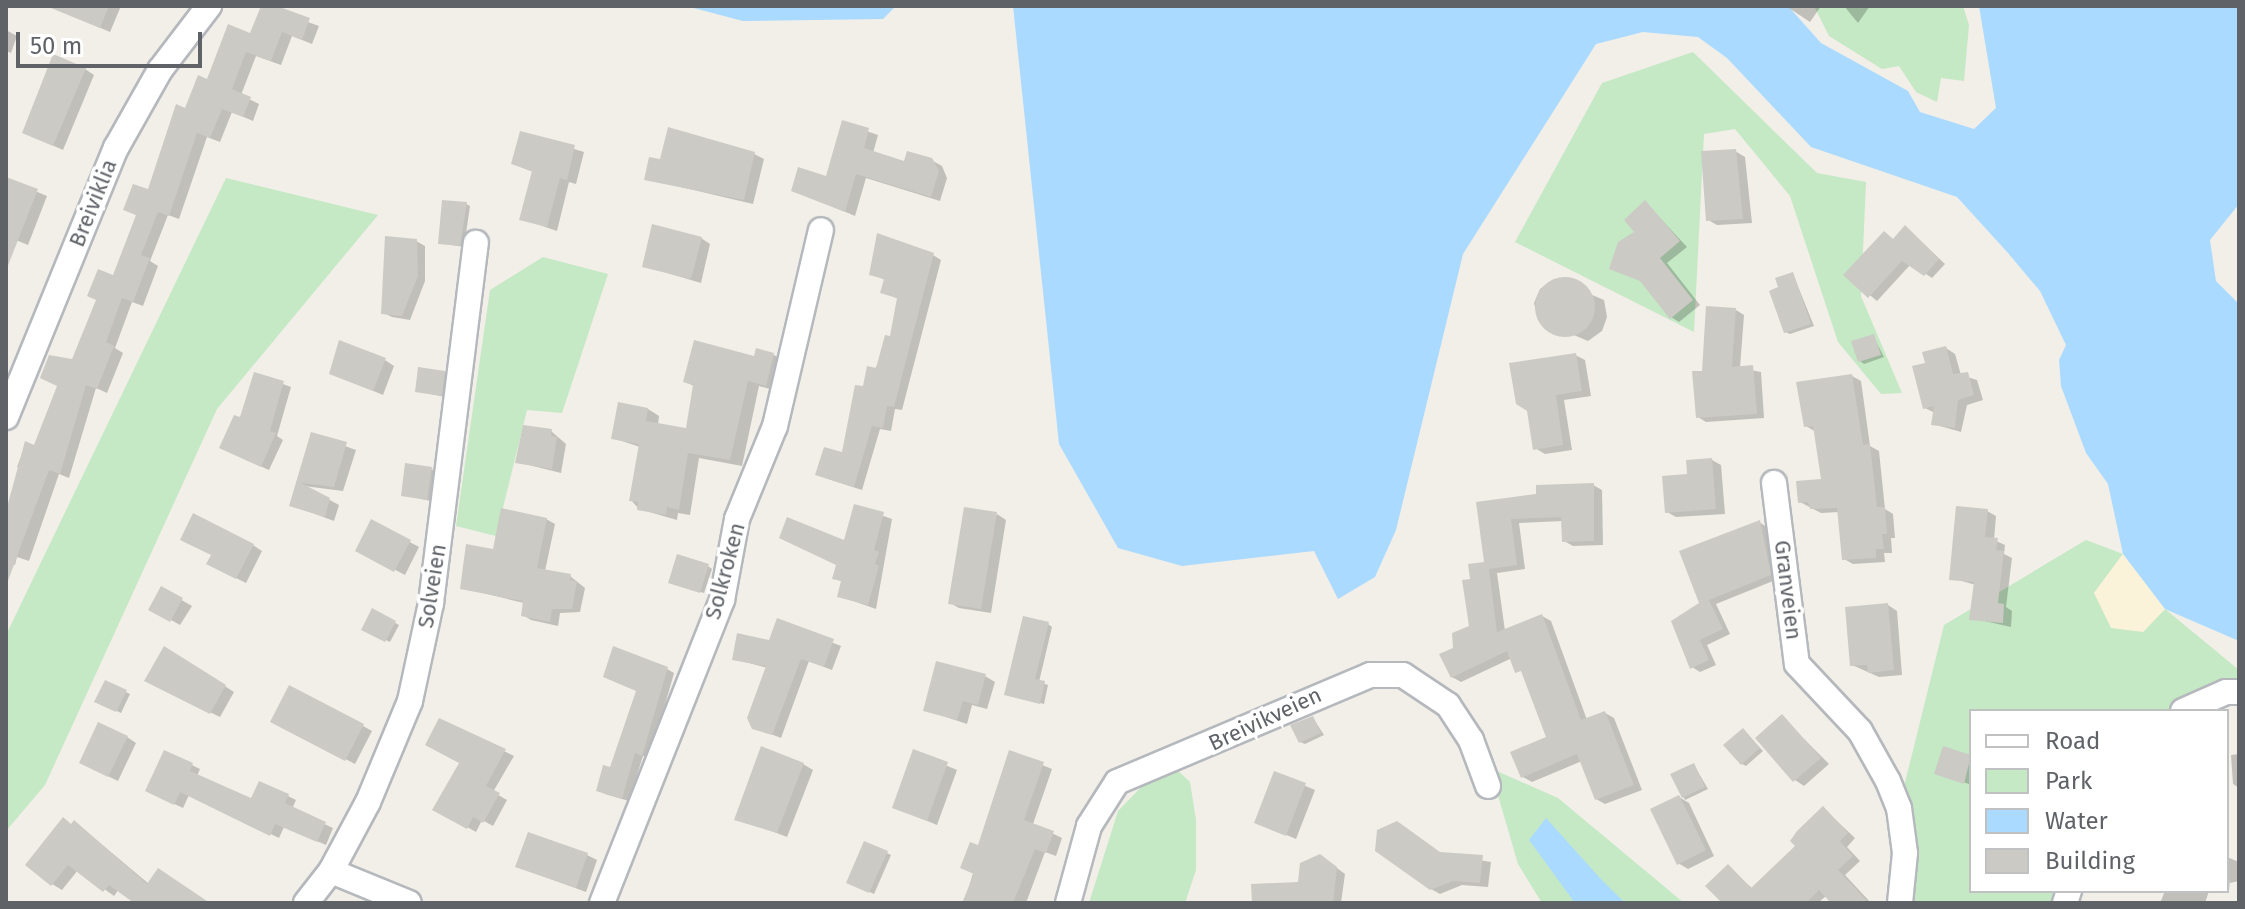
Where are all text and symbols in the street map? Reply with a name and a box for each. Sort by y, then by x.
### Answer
scale bar [20,16,206,66]
text: 50 m [30,32,82,60]
street label: Breiviklia [63,155,123,251]
street label: Solkroken [699,520,751,622]
street label: Granveien [1769,539,1807,641]
street label: Solveien [412,542,452,630]
street label: Breivikveien [1204,681,1326,757]
legend [1969,709,2229,893]
text: Road [2045,727,2100,755]
text: Park [2045,767,2092,795]
text: Water [2045,807,2108,835]
text: Building [2045,847,2135,875]

